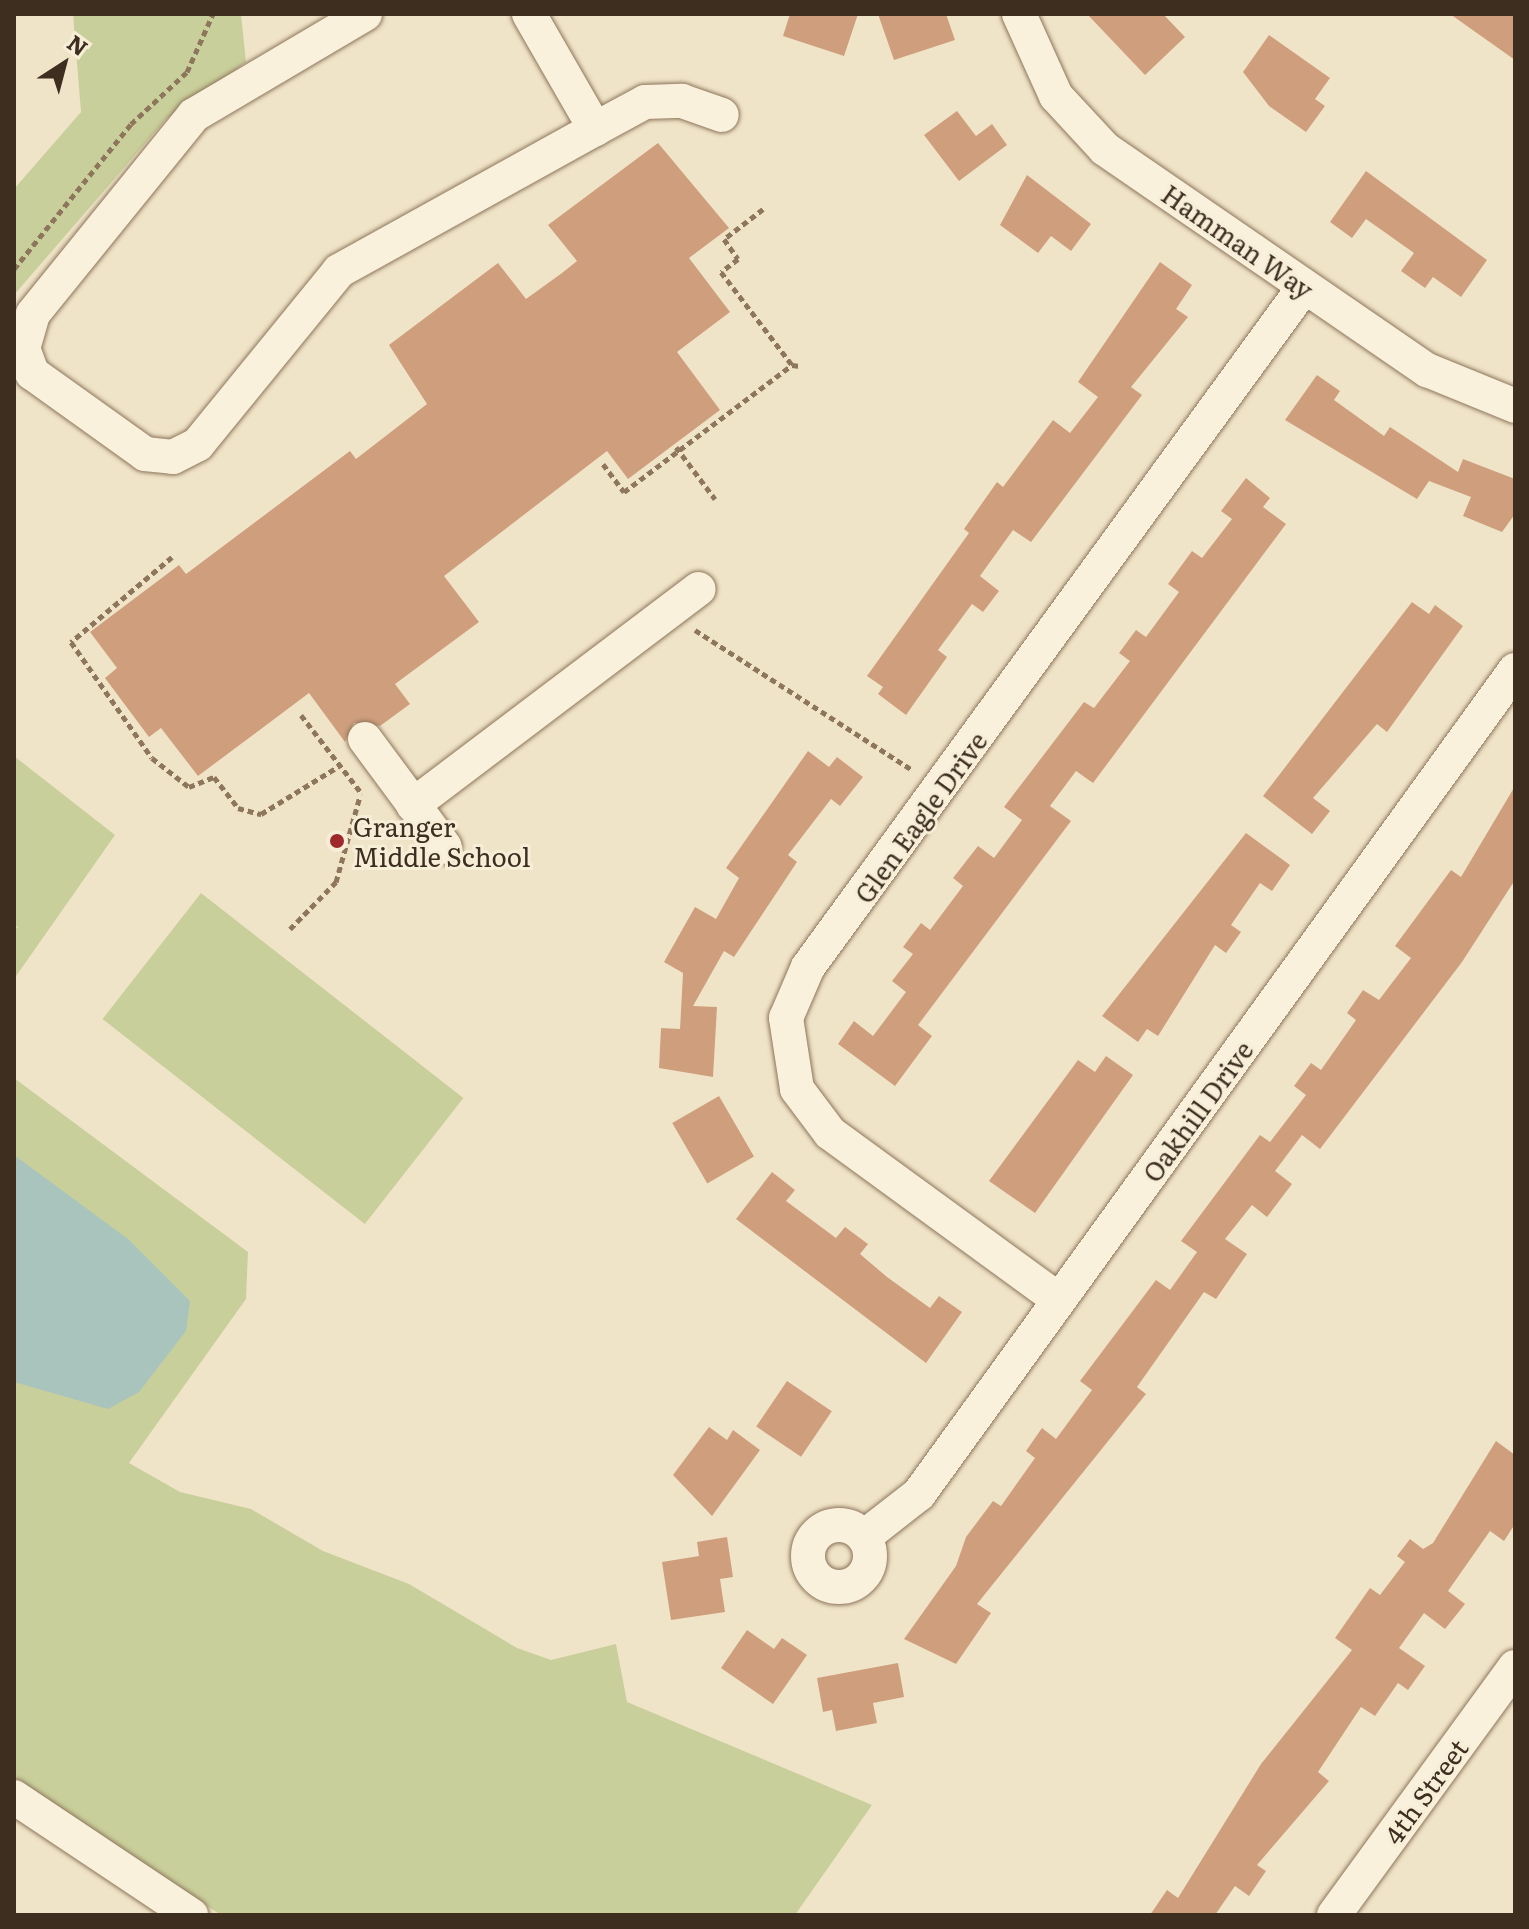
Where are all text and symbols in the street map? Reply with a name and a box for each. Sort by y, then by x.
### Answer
north arrow [24,24,104,104]
text: N [61,25,96,63]
street label: Hamman Way [1156,177,1320,305]
street label: Glen Eagle Drive [847,725,993,909]
place label: Granger Middle School [353,810,530,872]
marker: Granger Middle School [328,832,346,850]
street label: Oakhill Drive [1135,1035,1259,1187]
street label: 4th Street [1377,1733,1473,1849]

